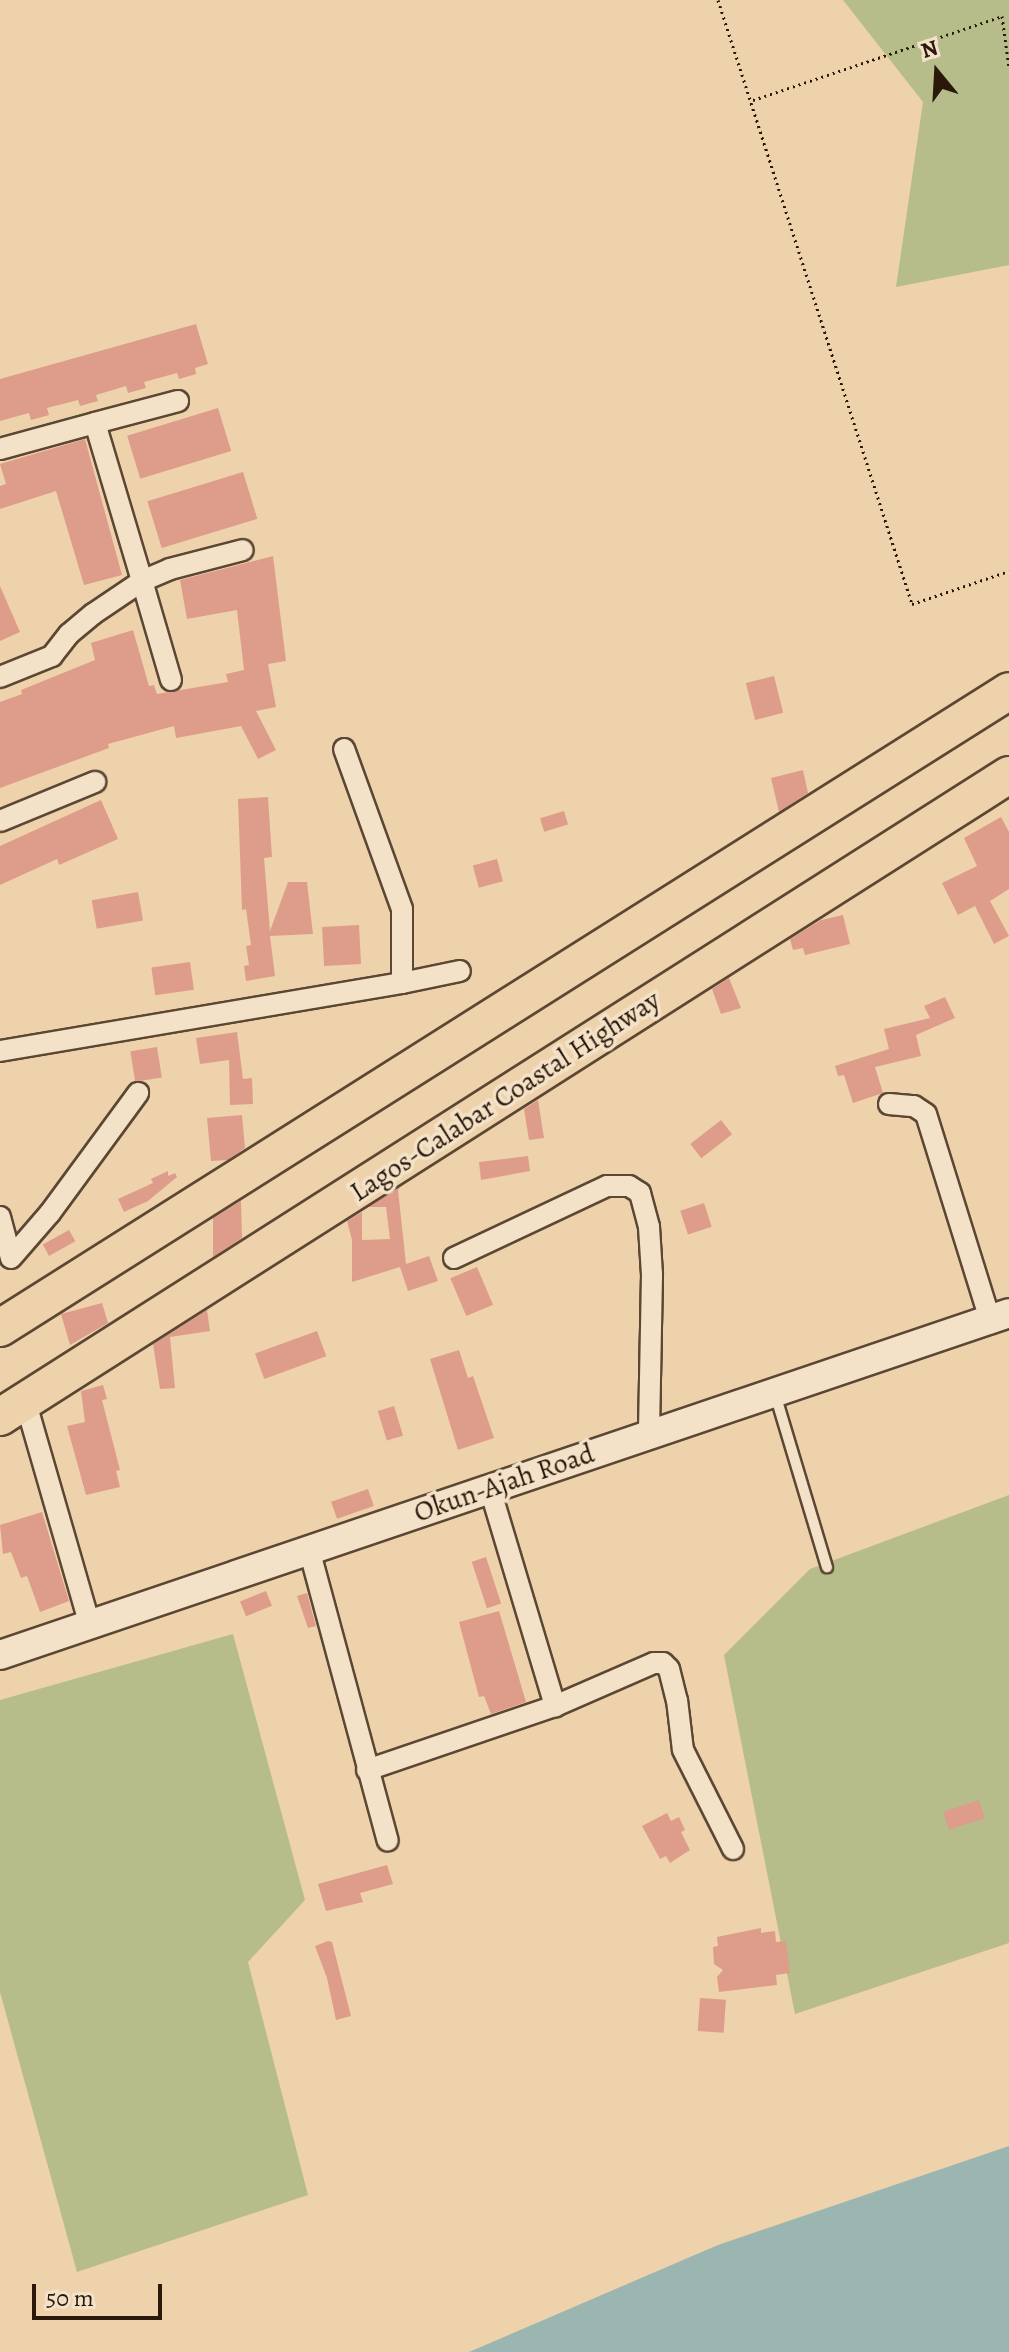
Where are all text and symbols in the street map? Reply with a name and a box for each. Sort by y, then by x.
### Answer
north arrow [897,32,977,112]
text: N [917,32,942,66]
street label: Lagos-Calabar Coastal Highway [344,983,666,1209]
street label: Okun-Ajah Road [410,1436,598,1530]
scale bar [36,2268,166,2318]
text: 50 m [46,2282,94,2314]

